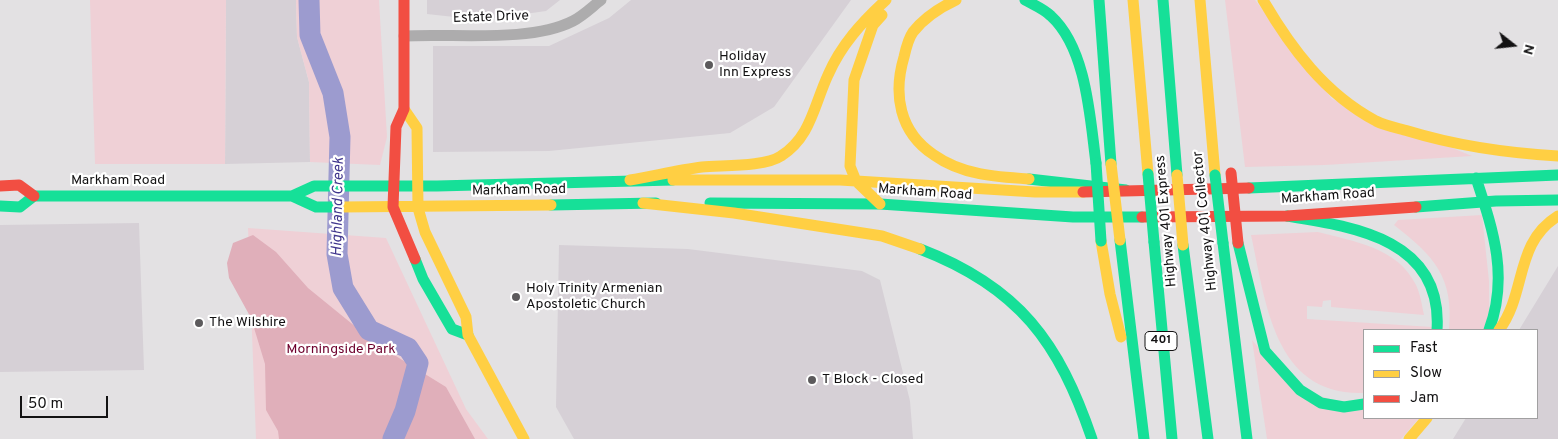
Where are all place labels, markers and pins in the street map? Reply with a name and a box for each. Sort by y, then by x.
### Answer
place label: Holiday Inn Express [719,49,791,82]
marker: Holiday Inn Express [703,59,715,71]
place label: Holy Trinity Armenian Apostoletic Church [526,281,663,314]
marker: Holy Trinity Armenian Apostoletic Church [510,291,522,303]
place label: The Wilshire [209,315,286,331]
marker: The Wilshire [193,317,205,329]
place label: T Block - Closed [822,372,923,388]
marker: T Block - Closed [806,374,818,386]

